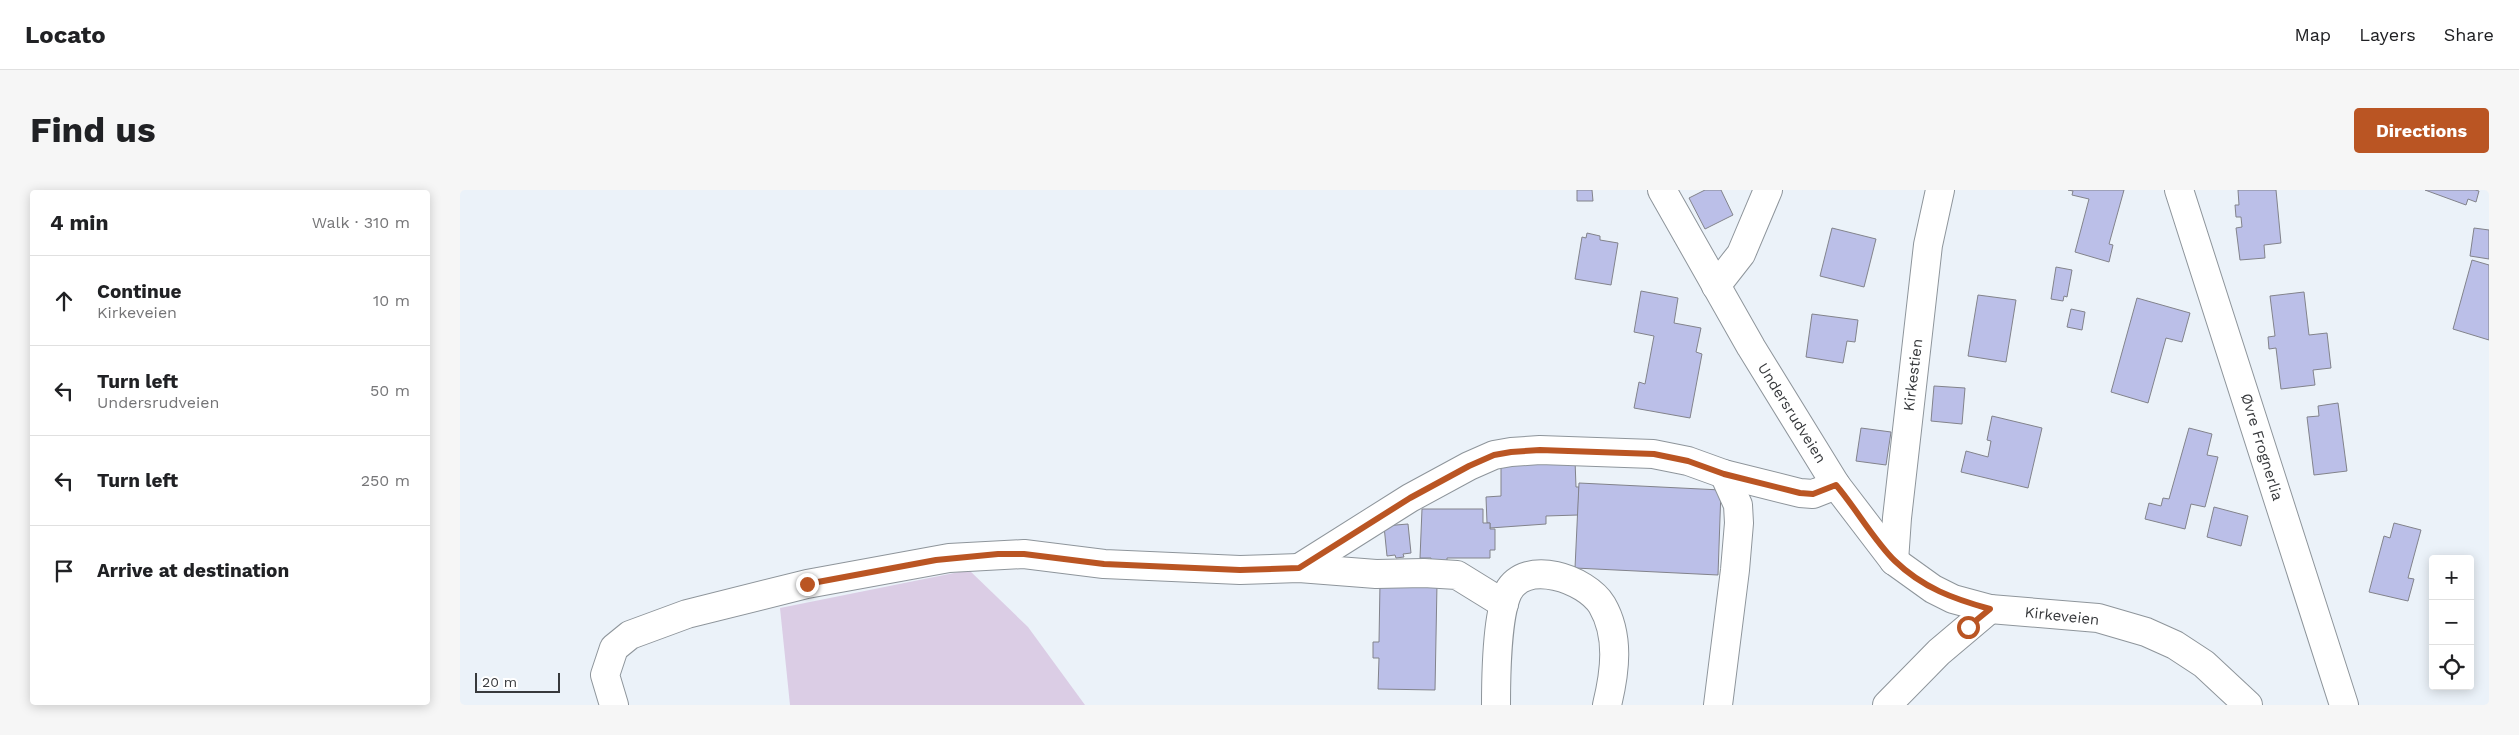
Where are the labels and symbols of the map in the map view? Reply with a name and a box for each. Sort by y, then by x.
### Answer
street label: Kirkestien [1900,338,1926,412]
street label: Undersrudveien [1754,360,1830,466]
street label: Øvre Frognerlia [2237,391,2287,503]
route end [796,573,819,596]
street label: Kirkeveien [2024,603,2100,629]
route start [1957,616,1980,639]
scale bar [475,670,560,693]

